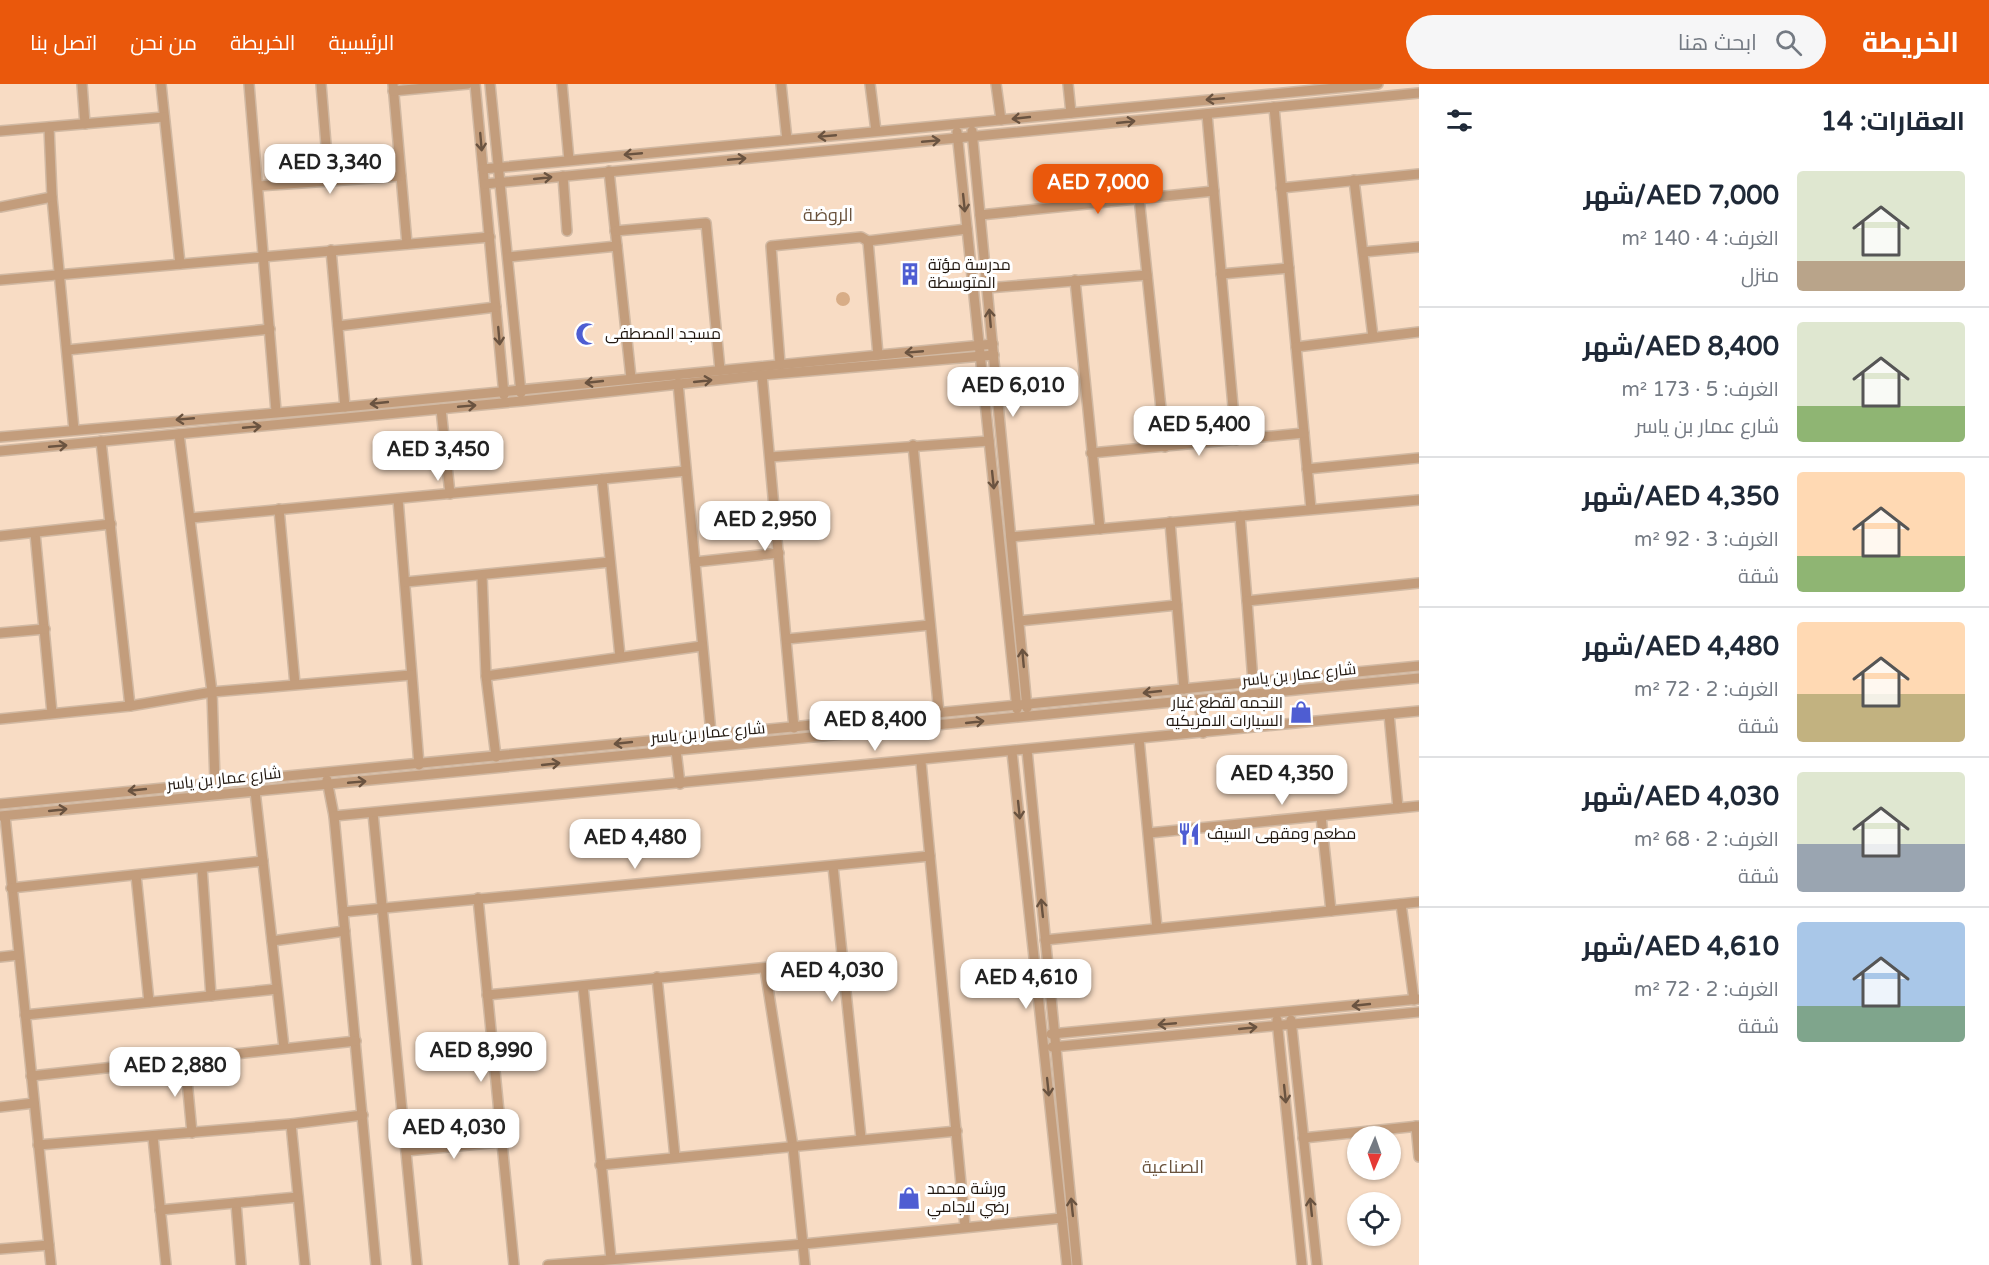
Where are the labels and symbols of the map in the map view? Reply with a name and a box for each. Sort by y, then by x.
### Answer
one-way arrow [1206,94,1226,105]
one-way arrow [1012,113,1032,124]
one-way arrow [1115,116,1135,127]
one-way arrow [818,131,838,142]
one-way arrow [476,132,487,152]
one-way arrow [921,135,941,146]
pin: AED 3,340 [261,144,399,195]
one-way arrow [623,149,643,160]
one-way arrow [727,153,747,164]
pin: AED 7,000 [1029,164,1167,215]
one-way arrow [533,172,553,183]
one-way arrow [959,192,970,212]
district label: الروضة [803,204,853,226]
place label: مدرسة مؤتة المتوسطة [928,255,1011,293]
building icon: مدرسة مؤتة المتوسطة [897,261,923,287]
one-way arrow [984,308,995,328]
mosque icon: مسجد المصطفى [574,321,600,347]
place label: مسجد المصطفى [605,324,721,344]
one-way arrow [494,326,505,346]
one-way arrow [904,347,924,358]
pin: AED 6,010 [944,367,1082,418]
one-way arrow [693,375,712,386]
one-way arrow [584,377,604,388]
one-way arrow [370,398,389,409]
one-way arrow [457,400,477,411]
pin: AED 5,400 [1130,406,1268,457]
one-way arrow [175,414,195,425]
one-way arrow [242,421,262,432]
pin: AED 3,450 [369,431,507,482]
one-way arrow [48,440,68,451]
one-way arrow [988,470,999,490]
pin: AED 2,950 [696,501,834,552]
one-way arrow [1017,649,1028,669]
street label: شارع عمار بن ياسر [1240,659,1357,692]
one-way arrow [1142,687,1162,698]
place label: النجمه لقطع غيار السيارات الامريكيه [1166,693,1283,731]
shop icon: النجمه لقطع غيار السيارات الامريكيه [1288,699,1314,725]
pin: AED 8,400 [806,701,944,752]
one-way arrow [964,716,984,727]
street label: شارع عمار بن ياسر [649,718,766,749]
one-way arrow [614,738,634,749]
pin: AED 4,350 [1213,755,1351,806]
one-way arrow [541,758,560,769]
street label: شارع عمار بن ياسر [165,763,282,796]
one-way arrow [346,776,366,787]
one-way arrow [127,785,147,796]
one-way arrow [1013,799,1024,819]
one-way arrow [48,804,68,815]
pin: AED 4,480 [566,819,704,870]
restaurant icon: مطعم ومقهى السيف [1176,821,1202,847]
place label: مطعم ومقهى السيف [1207,824,1356,845]
one-way arrow [1036,899,1047,919]
pin: AED 4,030 [763,952,901,1003]
pin: AED 4,610 [957,959,1095,1010]
one-way arrow [1351,1000,1371,1011]
one-way arrow [1157,1019,1177,1030]
one-way arrow [1238,1022,1258,1033]
pin: AED 8,990 [412,1032,550,1083]
pin: AED 2,880 [106,1047,244,1098]
one-way arrow [1043,1077,1054,1097]
one-way arrow [1280,1083,1291,1103]
pin: AED 4,030 [385,1109,523,1160]
north arrow [1347,1126,1401,1180]
district label: الصناعية [1142,1156,1204,1178]
place label: ورشة محمد رضي لاجامي [927,1179,1009,1220]
shop icon: ورشة محمد رضي لاجامي [896,1185,922,1211]
one-way arrow [1066,1197,1077,1217]
one-way arrow [1305,1197,1316,1217]

